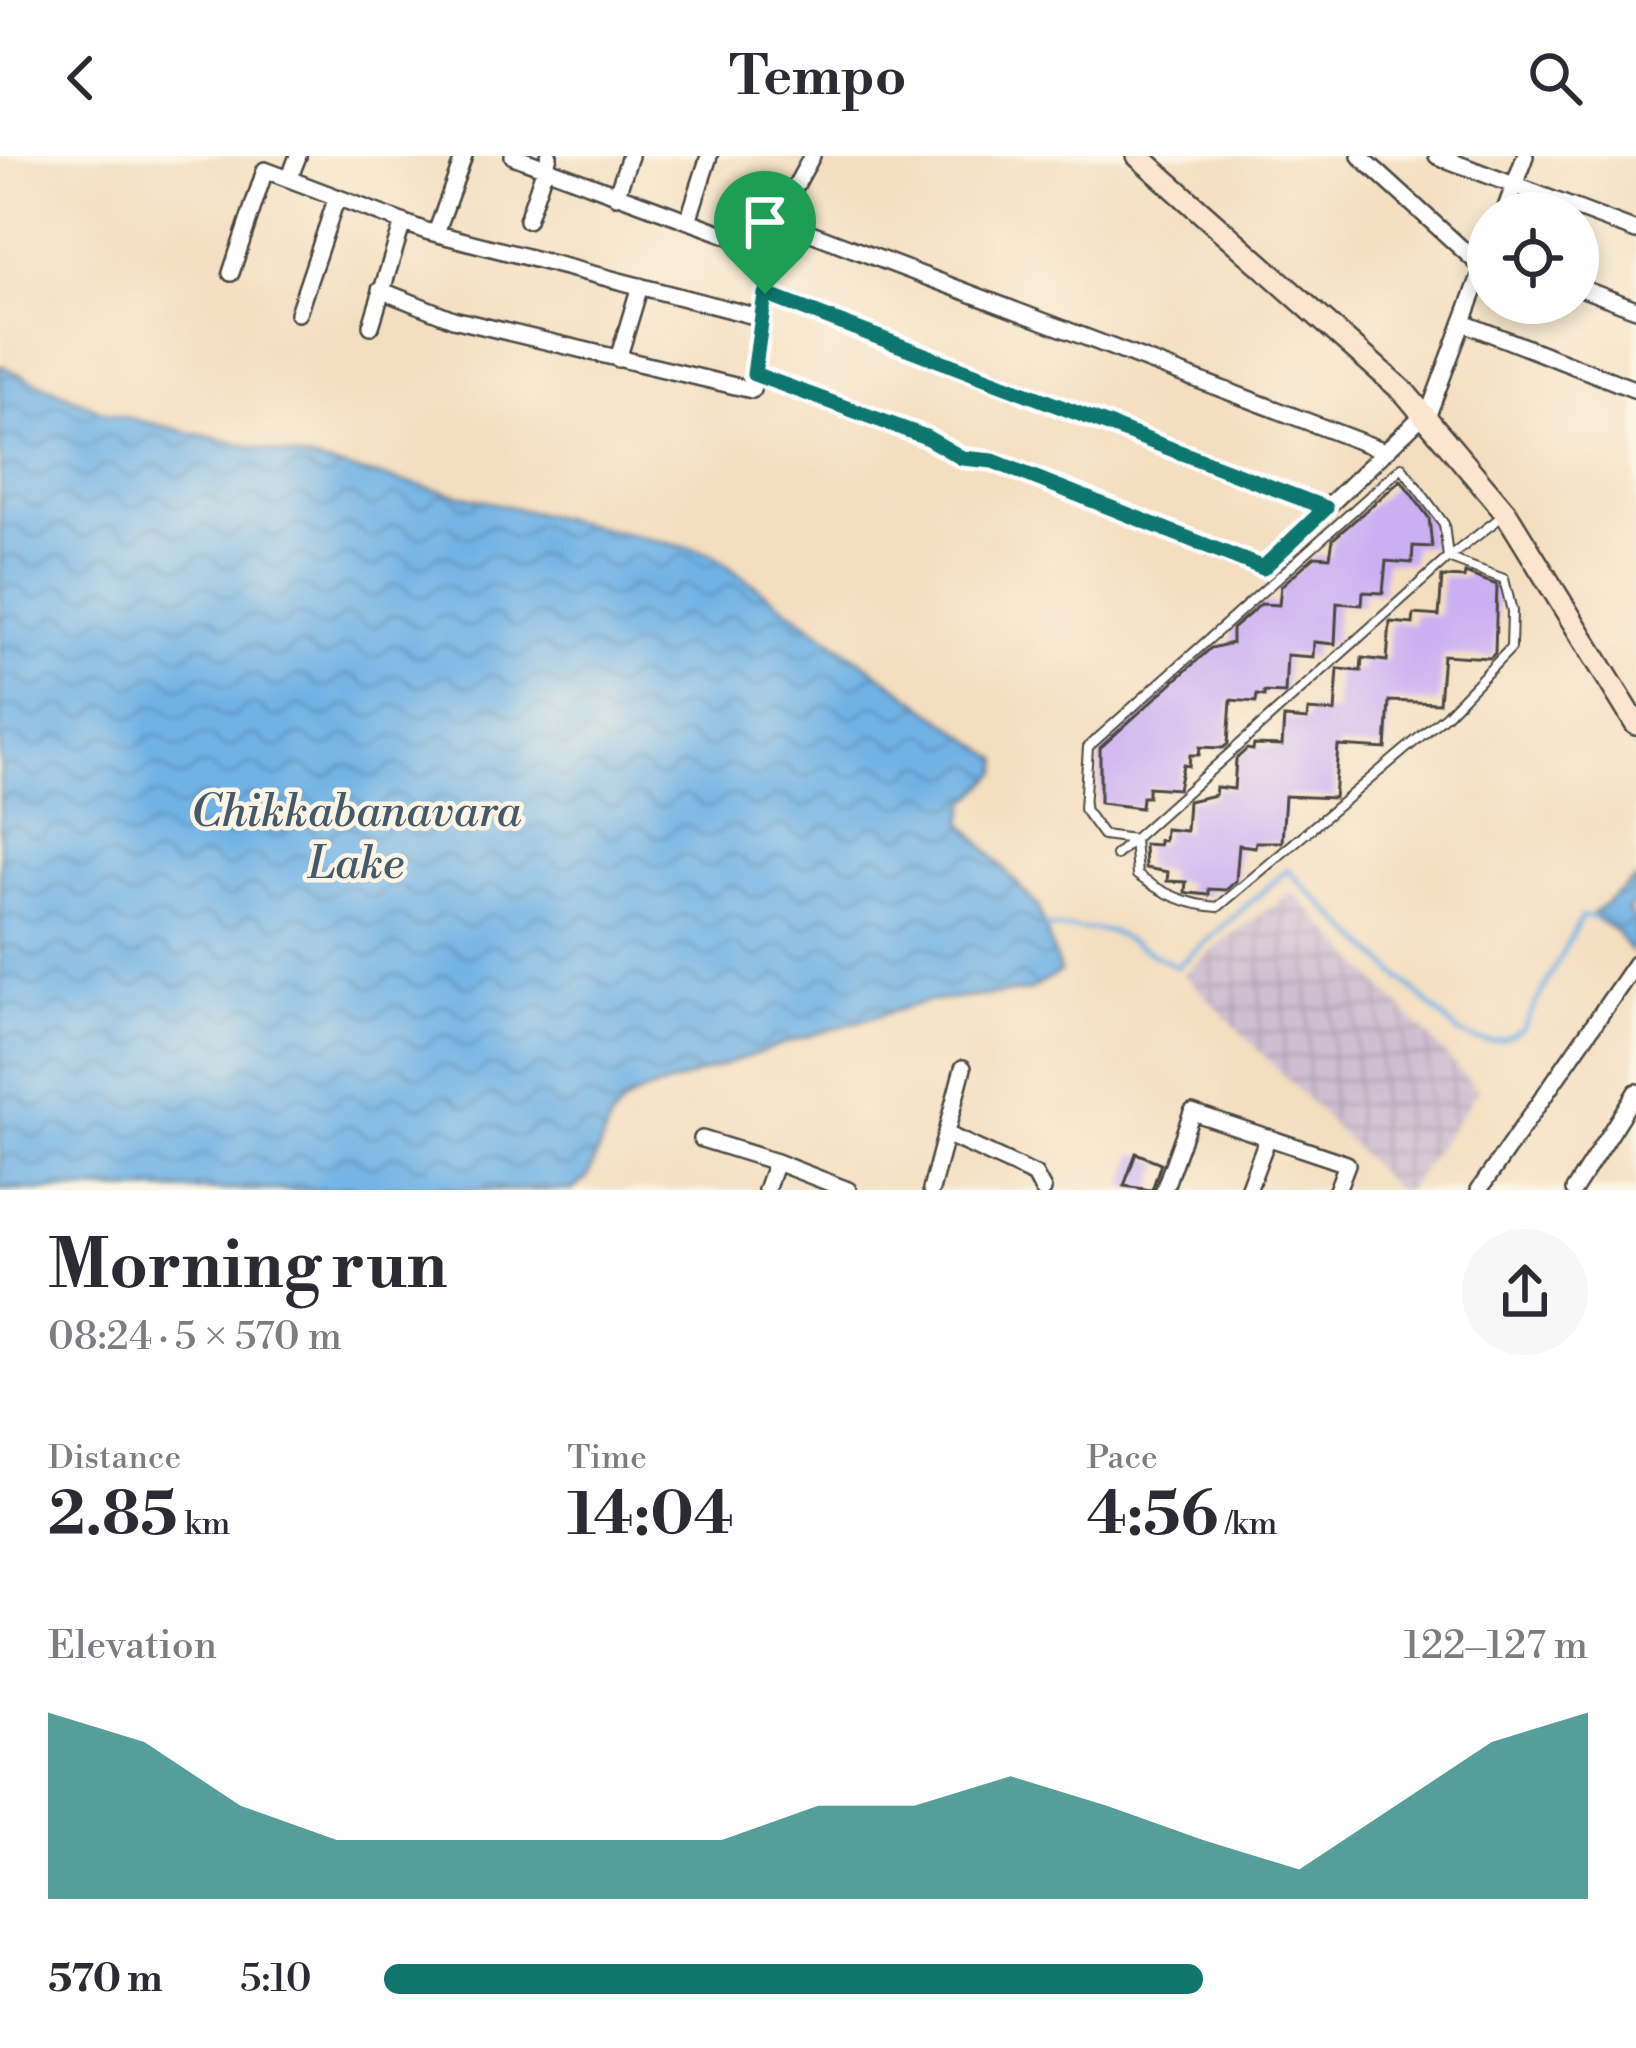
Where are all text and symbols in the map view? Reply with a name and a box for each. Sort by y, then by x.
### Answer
text: Tempo [729,44,907,112]
icon: back [48,45,114,111]
icon: search [1522,45,1588,111]
pin [714,171,816,294]
icon: arrive [732,189,798,255]
map controls [1467,192,1599,324]
button: locate [1467,192,1599,324]
water label: Chikkabanavara Lake [191,784,522,893]
text: Morning run [48,1226,447,1309]
button: share [1462,1229,1588,1355]
text: 08:24 · 5 × 570 m [48,1313,342,1362]
text: Distance [48,1438,181,1479]
text: Time [567,1438,647,1479]
text: Pace [1087,1438,1158,1479]
text: 2.85 [48,1479,177,1554]
text: 14:04 [567,1479,734,1554]
text: 4:56 [1087,1479,1218,1554]
text: km [177,1504,230,1545]
text: /km [1218,1504,1278,1545]
text: Elevation [48,1622,217,1671]
text: 122–127 m [1403,1622,1588,1671]
text: 570 m [48,1955,163,2004]
text: 5:10 [240,1955,312,2004]

